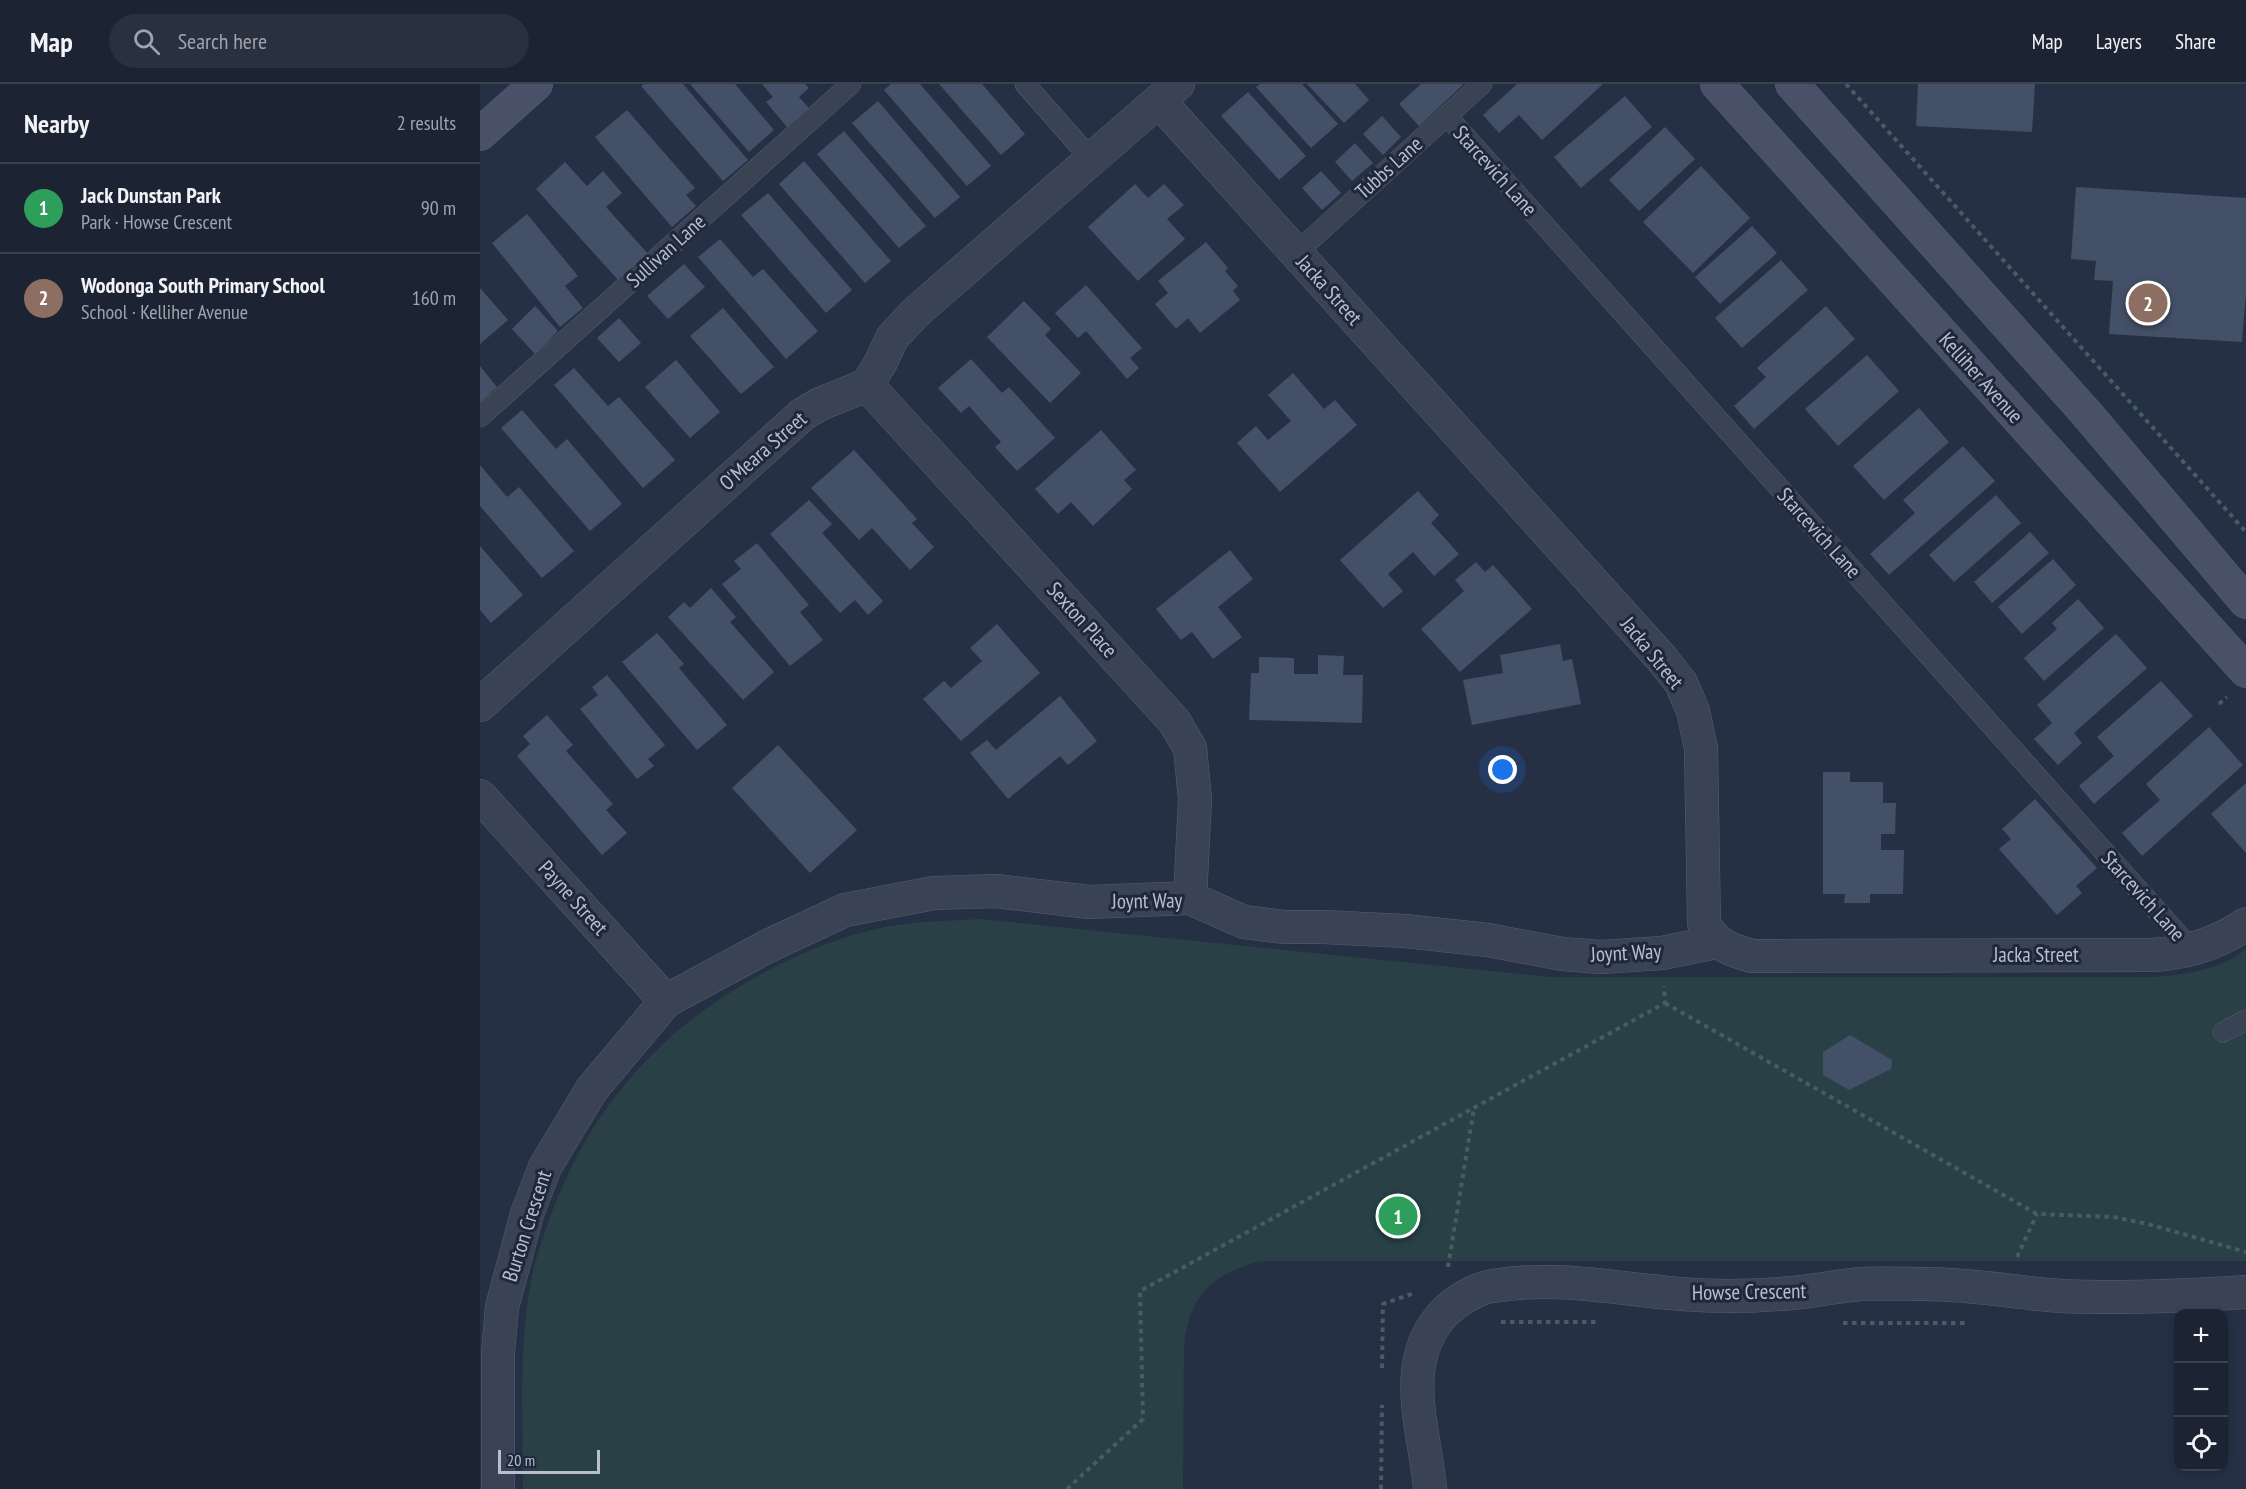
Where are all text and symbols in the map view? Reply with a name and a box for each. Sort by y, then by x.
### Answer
search box [109,14,529,68]
text: Map [30,23,73,60]
icon: search [130,25,163,58]
text: Search here [178,27,267,55]
text: Map [2032,28,2063,55]
text: Layers [2096,28,2142,55]
text: Share [2175,28,2216,55]
text: Nearby [24,107,89,140]
text: 2 results [397,110,456,136]
street label: Starcevich Lane [1448,120,1543,222]
street label: Tubbs Lane [1349,130,1428,205]
text: Jack Dunstan Park [81,181,221,209]
text: 1 [39,195,48,221]
text: 90 m [421,195,456,221]
street label: Sullivan Lane [620,208,711,293]
text: Park · Howse Crescent [81,209,232,235]
street label: Jacka Street [1290,248,1368,331]
text: Wodonga South Primary School [81,271,325,299]
pin: 2 [2128,280,2168,326]
text: 2 [39,285,48,311]
text: 160 m [412,285,456,311]
text: School · Kelliher Avenue [81,299,248,325]
street label: Kelliher Avenue [1933,327,2029,429]
street label: O'Meara Street [713,405,812,496]
street label: Starcevich Lane [1772,482,1867,584]
street label: Sexton Place [1041,576,1123,663]
street label: Jacka Street [1614,610,1690,695]
your location [1488,755,1517,784]
street label: Starcevich Lane [2096,845,2191,947]
street label: Payne Street [533,855,614,941]
street label: Joynt Way [1110,886,1183,915]
street label: Joynt Way [1589,937,1662,968]
street label: Jacka Street [1992,941,2079,968]
street label: Burton Crescent [496,1167,557,1285]
pin: 1 [1378,1194,1418,1238]
street label: Howse Crescent [1692,1277,1807,1306]
map controls [2174,1309,2228,1471]
button: + [2174,1309,2228,1363]
button: − [2174,1363,2228,1417]
button: locate [2174,1417,2228,1471]
scale bar [498,1447,600,1474]
text: 20 m [507,1450,535,1470]

